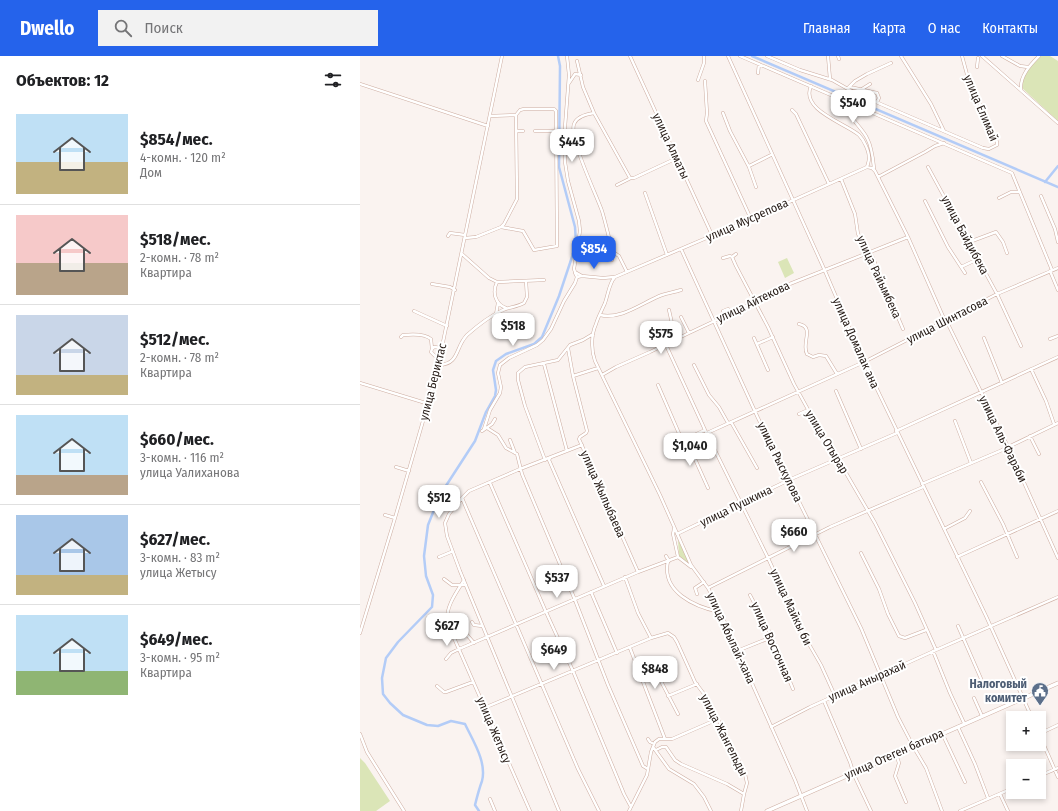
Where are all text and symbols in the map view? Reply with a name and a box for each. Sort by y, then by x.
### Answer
search box [98,10,378,46]
text: Dwello [20,17,74,40]
icon: search [112,17,134,39]
text: Поиск [144,19,183,37]
text: Главная [803,20,850,37]
text: Карта [872,20,906,37]
text: О нас [928,20,960,37]
text: Контакты [982,20,1038,37]
icon: filters [322,69,344,91]
text: Объектов: 12 [16,70,109,91]
street label: улица Елимай [961,73,1001,143]
pin: $540 [829,90,877,124]
text: $540 [840,95,866,110]
street label: улица Алматы [650,111,692,181]
text: $854/мес. [140,129,213,150]
pin: $445 [548,129,596,163]
icon: home [48,130,96,178]
text: $445 [559,134,585,149]
text: 4-комн. · 120 m² [140,150,226,165]
text: Дом [140,165,162,180]
street label: улица Байдибека [938,193,992,277]
street label: улица Мусрепова [704,196,790,244]
text: $518/мес. [140,229,211,250]
icon: home [48,231,96,279]
street label: улица Райымбека [854,233,904,321]
pin: $854 [570,236,618,270]
text: $854 [581,241,607,256]
text: 2-комн. · 78 m² [140,250,219,265]
text: Квартира [140,265,192,280]
street label: улица Айтекова [714,278,792,326]
street label: улица Шинтасова [904,294,990,346]
street label: улица Домалак ана [830,296,882,391]
pin: $518 [489,313,537,347]
text: $518 [501,318,525,333]
pin: $575 [637,321,685,355]
text: $575 [649,326,673,341]
text: $512/мес. [140,329,209,350]
icon: home [48,331,96,379]
street label: улица Бериктас [417,342,449,422]
text: 2-комн. · 78 m² [140,350,219,365]
text: Квартира [140,365,192,380]
street label: улица Аль-Фараби [976,393,1030,485]
street label: улица Отырар [803,408,851,476]
street label: улица Рыскулова [755,420,805,504]
text: $660/мес. [140,429,214,450]
icon: home [48,431,96,479]
pin: $1,040 [657,433,723,467]
text: $1,040 [672,438,708,453]
street label: улица Жылыбаева [578,448,628,540]
text: 3-комн. · 116 m² [140,450,224,465]
text: улица Уалиханова [140,465,240,480]
street label: улица Пушкина [698,482,774,529]
pin: $512 [415,485,463,519]
text: $512 [427,490,451,505]
pin: $660 [770,519,818,553]
text: $660 [780,524,808,539]
text: $627/мес. [140,529,210,550]
icon: home [48,531,96,579]
text: 3-комн. · 83 m² [140,550,220,565]
text: улица Жетысу [140,565,217,580]
pin: $537 [533,565,581,599]
street label: улица Майкы би [767,567,815,647]
text: $537 [545,570,569,585]
street label: улица Абылай-хана [704,590,758,686]
street label: улица Восточная [748,600,796,684]
pin: $627 [423,613,471,647]
text: $627 [435,618,459,633]
text: $649/мес. [140,629,212,650]
icon: home [48,631,96,679]
pin: $649 [530,637,578,671]
text: $649 [541,642,567,657]
text: 3-комн. · 95 m² [140,650,220,665]
pin: $848 [631,656,679,690]
street label: улица Анырахай [826,658,908,704]
text: $848 [642,661,668,676]
text: Квартира [140,665,192,680]
place label: Налоговый комитет [970,677,1028,705]
public building icon: Налоговый комитет [1030,681,1050,706]
street label: улица Жангельды [697,692,751,778]
street label: улица Жетысу [474,695,514,766]
map controls [1006,711,1046,799]
button: + [1006,711,1046,751]
street label: улица Отеген батыра [842,726,946,782]
button: − [1006,759,1046,799]

